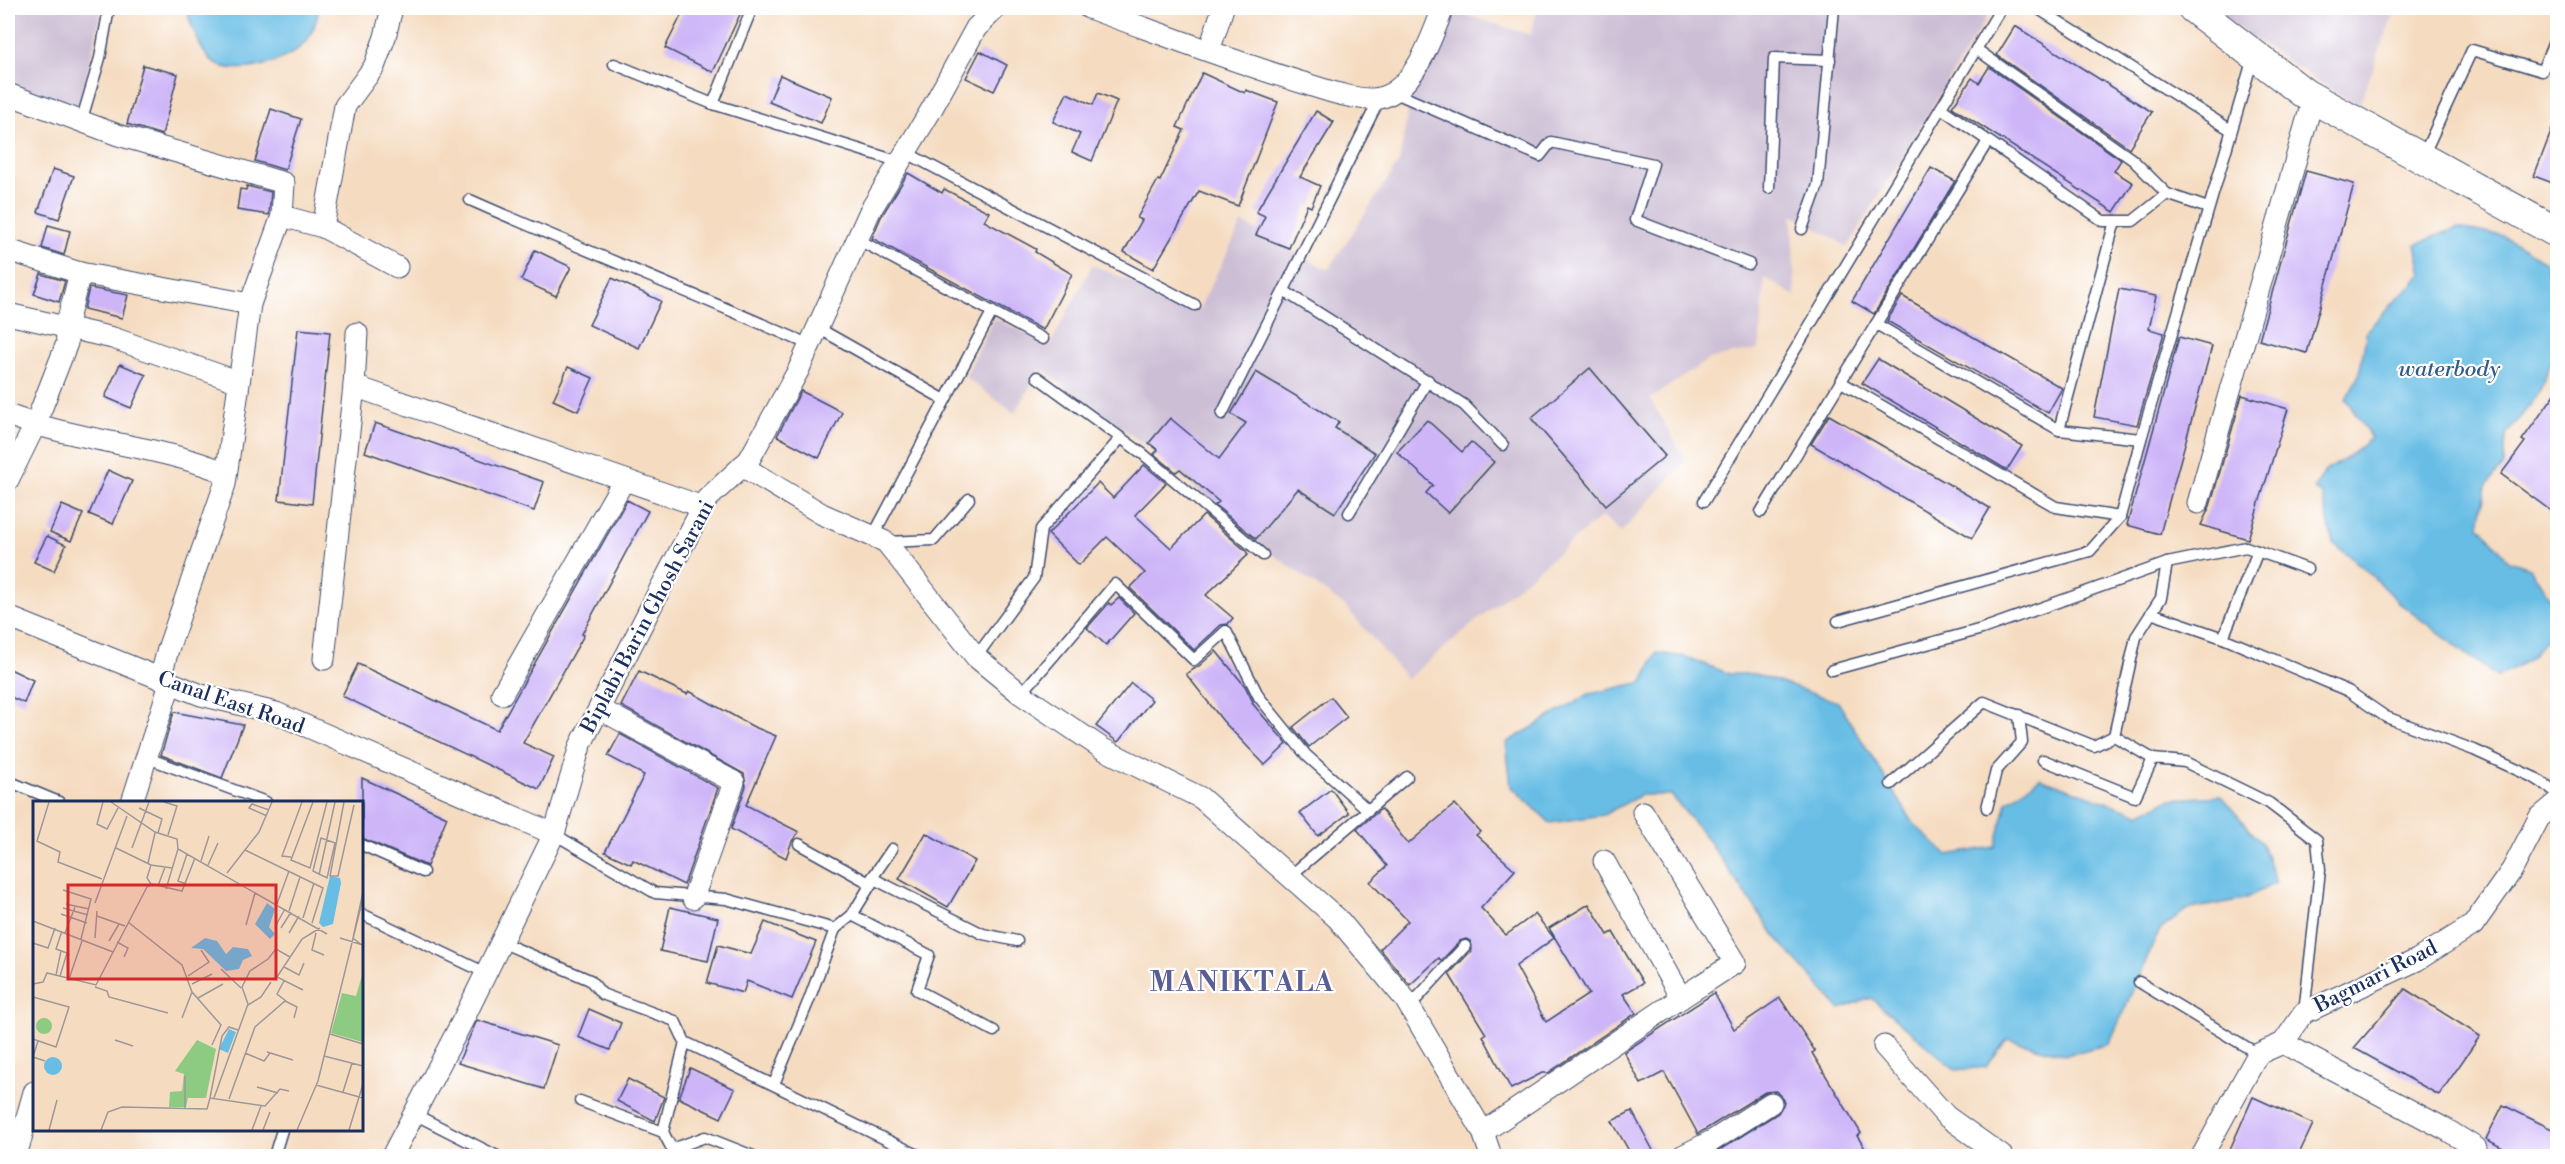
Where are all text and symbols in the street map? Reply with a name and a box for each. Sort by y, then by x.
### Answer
water label: waterbody [2398,356,2501,383]
street label: Biplabi Barin Ghosh Sarani [575,496,721,739]
street label: Canal East Road [154,666,308,740]
inset map [33,801,363,1131]
street label: Bagmari Road [2309,935,2442,1020]
district label: MANIKTALA [1149,966,1335,1000]

